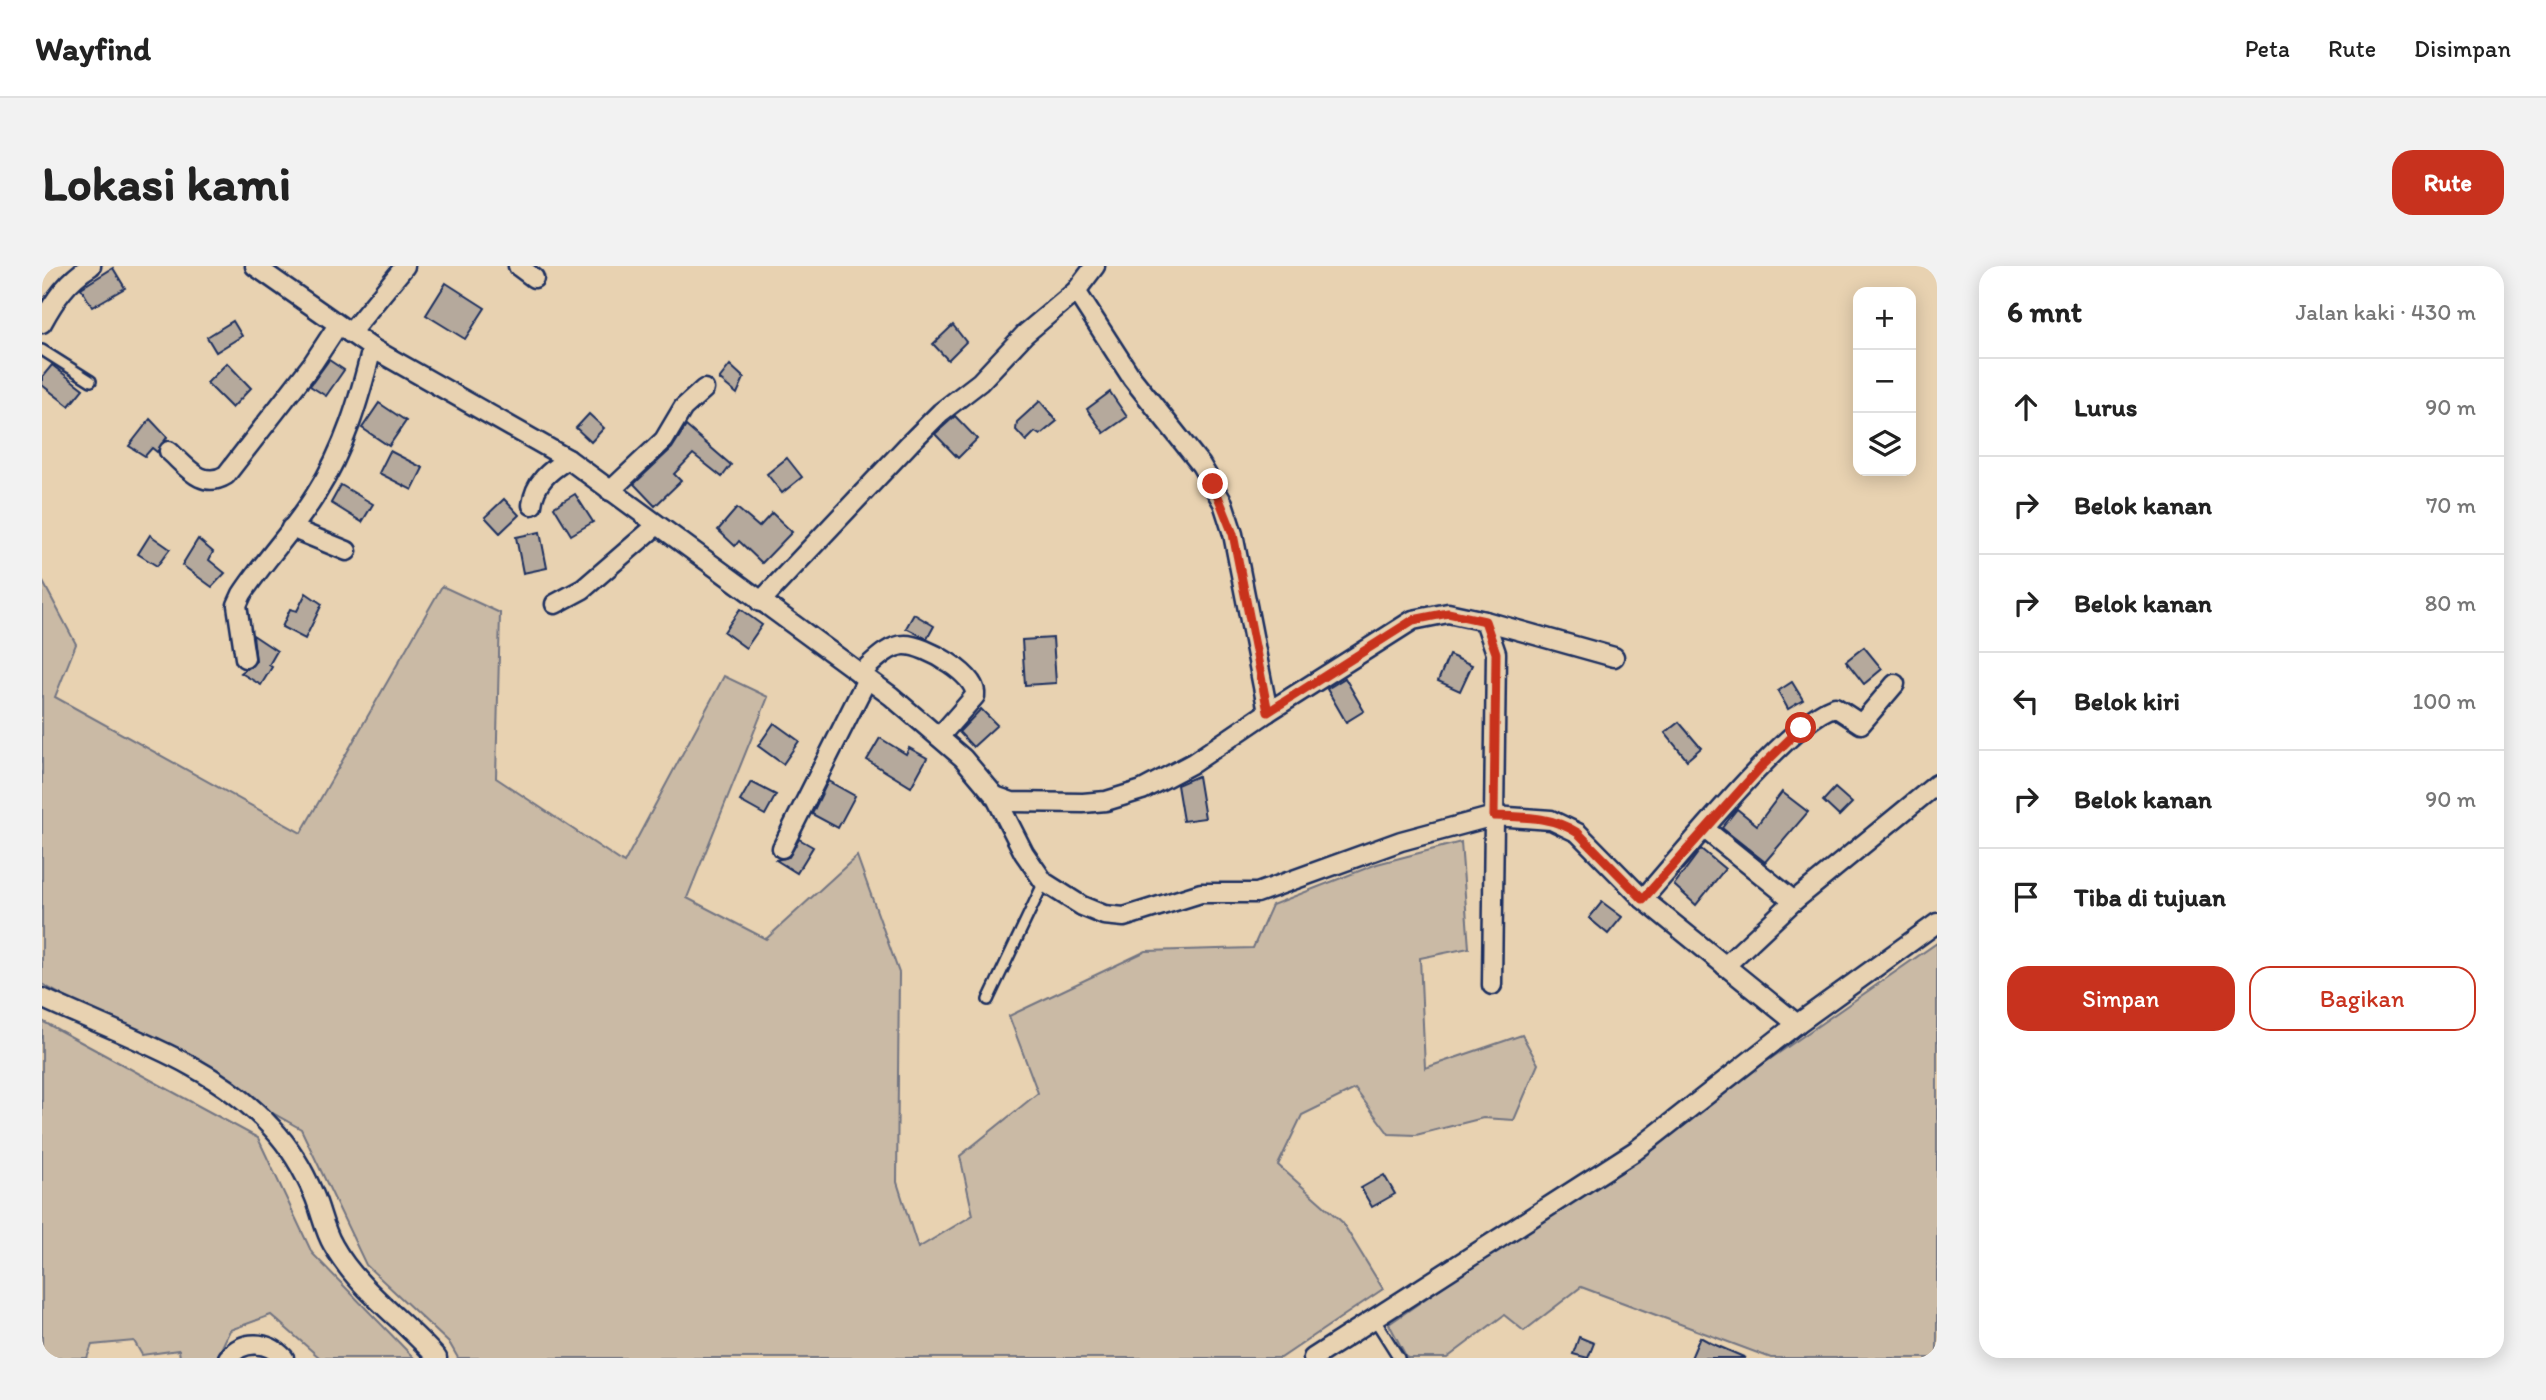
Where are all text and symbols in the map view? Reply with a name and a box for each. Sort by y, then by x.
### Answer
text: Wayfind [35,29,151,68]
text: Peta [2245,34,2290,63]
text: Rute [2328,34,2376,63]
text: Disimpan [2414,34,2511,63]
button: Rute [2392,150,2504,215]
text: Lokasi kami [42,153,291,212]
map controls [1853,287,1916,476]
button: + [1853,287,1916,350]
text: 6 mnt [2007,293,2082,330]
text: Jalan kaki · 430 m [2295,298,2476,326]
button: − [1853,350,1916,413]
icon: ahead [2007,388,2045,426]
text: Lurus [2074,391,2137,423]
text: 90 m [2425,393,2476,421]
button: layers [1853,413,1916,476]
route end [1197,468,1228,499]
icon: right [2007,486,2045,524]
text: Belok kanan [2074,489,2212,521]
text: 70 m [2426,491,2476,519]
icon: right [2007,584,2045,622]
text: Belok kanan [2074,587,2212,619]
text: 80 m [2425,589,2476,617]
icon: left [2007,682,2045,720]
text: Belok kiri [2074,685,2180,717]
text: 100 m [2412,687,2476,715]
route start [1785,712,1816,743]
icon: right [2007,780,2045,818]
text: Belok kanan [2074,783,2212,815]
text: 90 m [2425,785,2476,813]
icon: arrive [2007,878,2045,916]
text: Tiba di tujuan [2074,881,2226,913]
button: Simpan [2007,966,2235,1031]
button: Bagikan [2249,966,2476,1031]

